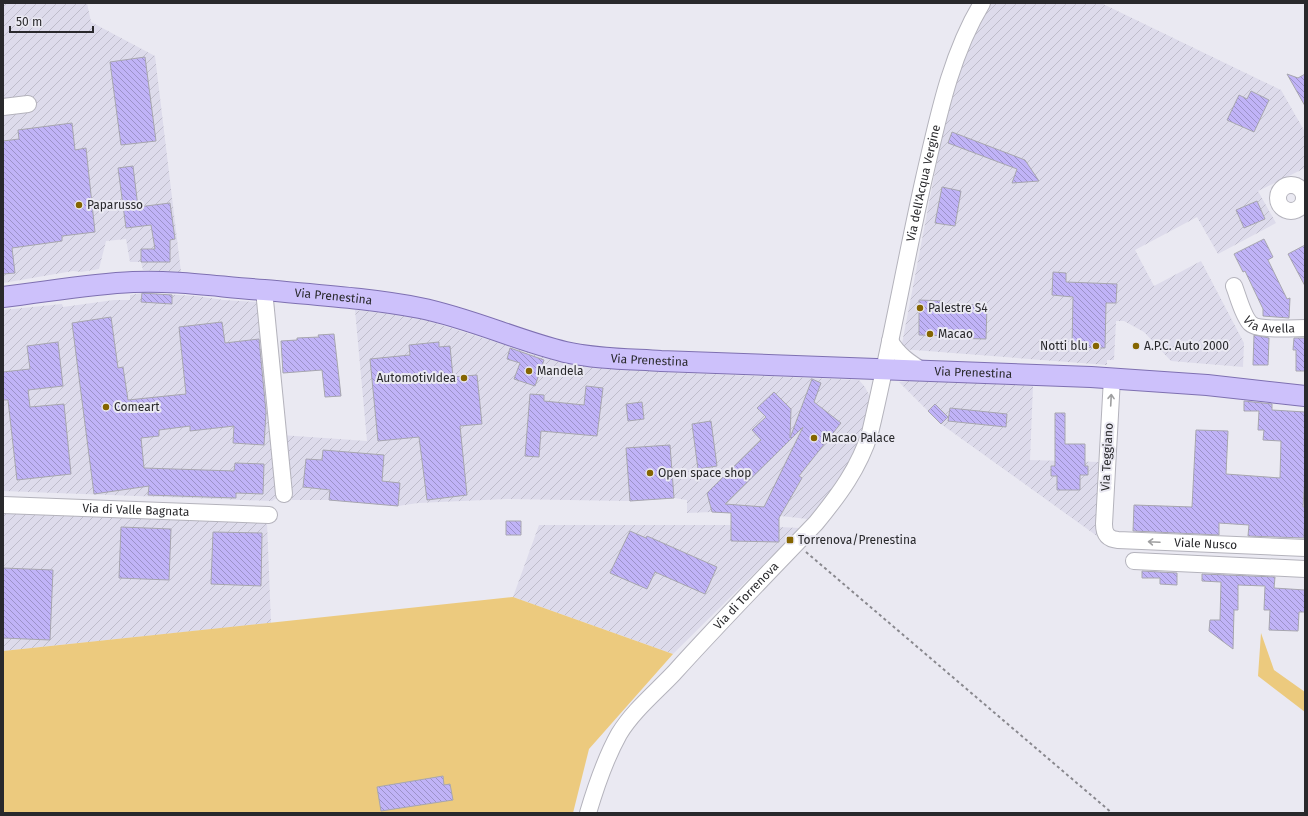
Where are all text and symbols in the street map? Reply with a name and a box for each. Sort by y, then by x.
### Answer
scale bar [10,8,93,34]
text: 50 m [16,15,42,29]
street label: Via dell'Acqua Vergine [904,123,943,243]
place label: Paparusso [87,198,143,212]
marker: Paparusso [74,200,84,210]
street label: Via Prenestina [294,286,373,307]
place label: Palestre S4 [928,301,988,315]
marker: Palestre S4 [915,303,925,313]
street label: Via Avella [1240,314,1295,336]
place label: Macao [938,327,973,341]
marker: Macao [925,329,935,339]
place label: Notti blu [1040,339,1088,353]
place label: A.P.C. Auto 2000 [1144,339,1229,353]
marker: Notti blu [1091,341,1101,351]
marker: A.P.C. Auto 2000 [1131,341,1141,351]
street label: Via Prenestina [610,351,689,369]
place label: Mandela [537,364,584,378]
street label: Via Prenestina [934,364,1012,381]
marker: Mandela [524,366,534,376]
place label: AutomotivIdea [376,371,456,385]
marker: AutomotivIdea [459,373,469,383]
one-way arrow [1107,394,1114,407]
place label: Comeart [114,400,160,414]
marker: Comeart [101,402,111,412]
street label: Via Teggiano [1098,423,1116,491]
place label: Macao Palace [822,431,895,445]
marker: Macao Palace [809,433,819,443]
place label: Open space shop [658,466,751,480]
marker: Open space shop [645,468,655,478]
street label: Via di Valle Bagnata [82,501,190,519]
place label: Torrenova/Prenestina [798,533,916,547]
marker: Torrenova/Prenestina [785,535,795,545]
street label: Viale Nusco [1174,535,1238,552]
one-way arrow [1148,538,1161,546]
street label: Via di Torrenova [711,559,781,632]

